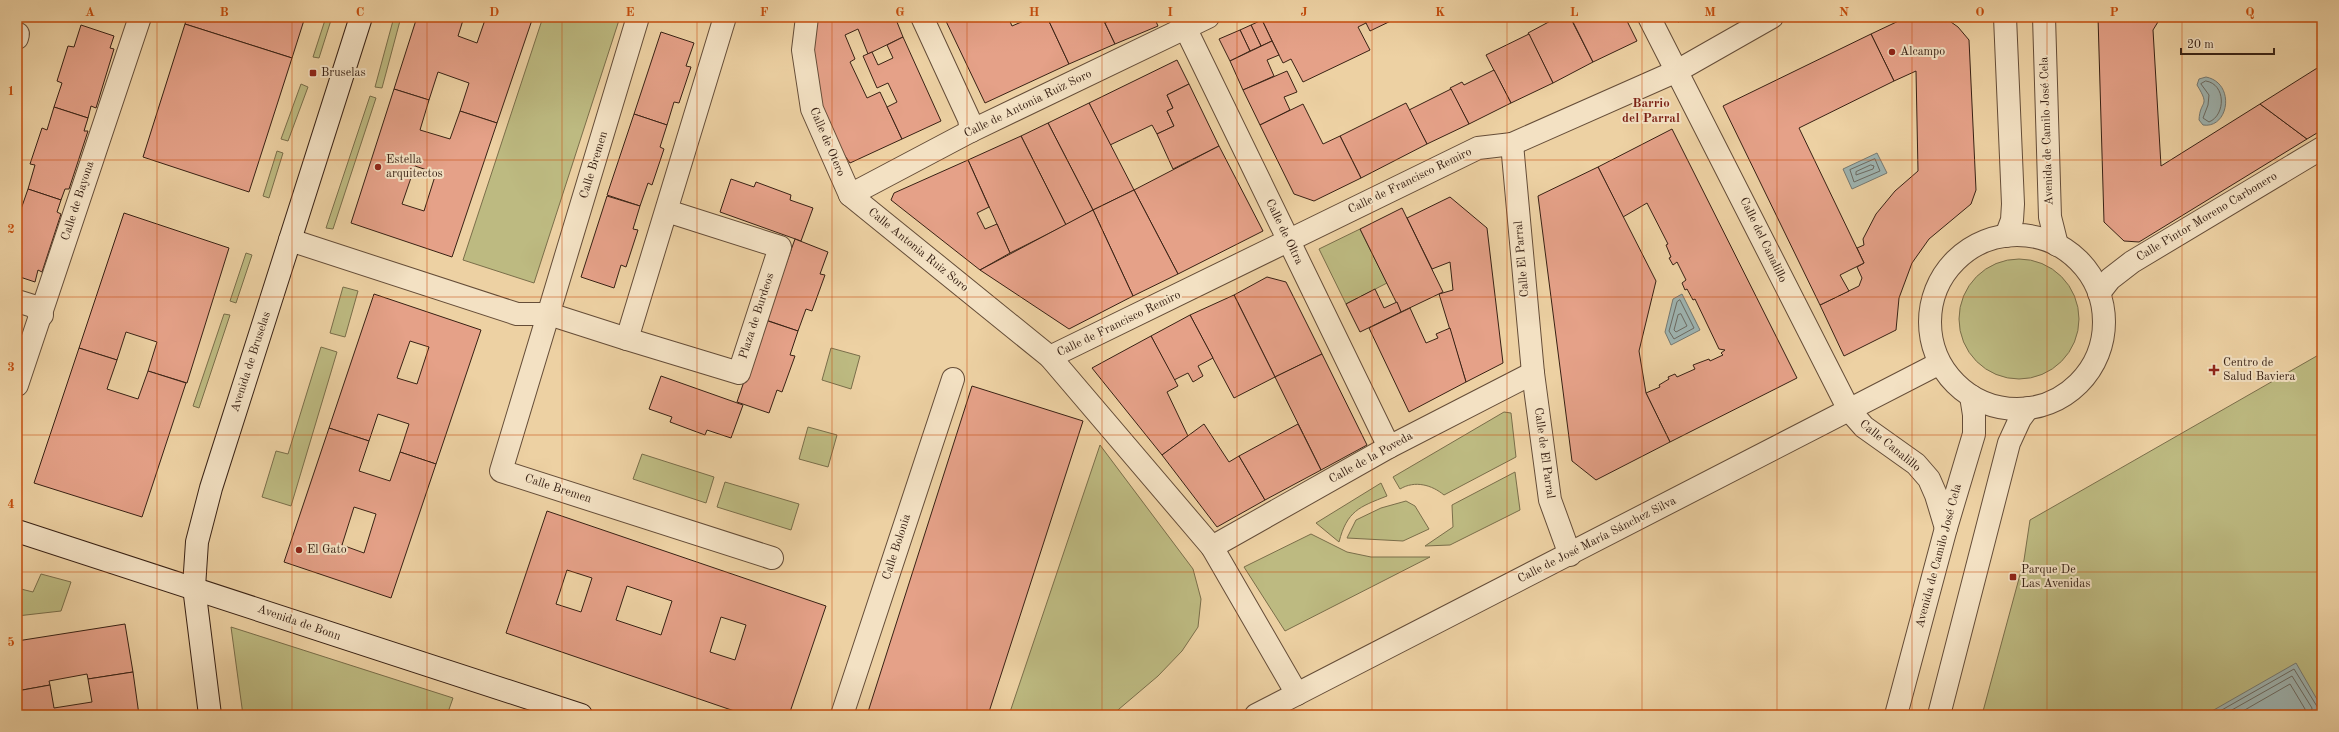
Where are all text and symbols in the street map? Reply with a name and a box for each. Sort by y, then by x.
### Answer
text: A [85,6,95,19]
text: B [219,6,229,19]
text: C [356,6,364,19]
text: D [489,6,499,19]
text: E [626,6,635,19]
text: F [760,6,769,19]
text: G [895,6,905,19]
text: H [1029,6,1040,19]
text: I [1167,6,1173,19]
text: J [1300,6,1308,19]
text: K [1435,6,1445,19]
text: L [1570,6,1579,19]
text: M [1704,6,1716,19]
text: N [1839,6,1849,19]
text: O [1975,6,1985,19]
text: P [2109,6,2119,19]
text: Q [2245,6,2255,19]
scale bar [2181,30,2274,56]
text: 20 m [2187,39,2214,51]
place label: Alcampo [1900,46,1945,58]
marker: Alcampo [1887,47,1897,57]
street label: Avenida de Camilo José Cela [2038,56,2056,206]
place label: Bruselas [321,67,366,79]
marker: Bruselas [308,68,318,78]
street label: Calle de Antonia Ruiz Soro [962,68,1094,140]
text: 1 [7,85,15,98]
district label: Barrio del Parral [1622,97,1680,125]
street label: Calle de Otero [807,106,847,178]
street label: Calle Bremen [578,129,610,200]
street label: Calle de Francisco Remiro [1346,146,1474,216]
place label: Estella arquitectos [386,154,443,180]
street label: Calle de Bayona [60,160,96,242]
marker: Estella arquitectos [373,162,383,172]
street label: Calle Pintor Moreno Carbonero [2135,170,2279,264]
street label: Calle del Canalillo [1737,196,1789,284]
street label: Calle de Oltra [1263,197,1305,267]
street label: Calle Antonia Ruiz Soro [866,206,970,294]
street label: Calle El Parral [1513,220,1531,298]
text: 2 [7,223,15,236]
street label: Plaza de Burdeos [737,272,777,360]
street label: Calle de Francisco Remiro [1055,289,1183,359]
street label: Avenida de Bruselas [229,310,273,414]
place label: Centro de Salud Baviera [2223,357,2296,383]
text: 3 [7,361,15,374]
marker: Centro de Salud Baviera [2208,364,2220,376]
street label: Calle de El Parral [1532,407,1556,499]
street label: Calle Canalillo [1857,418,1923,474]
street label: Calle de la Poveda [1327,430,1415,486]
street label: Calle Bremen [523,473,593,506]
street label: Avenida de Camilo José Cela [1914,483,1964,629]
street label: Calle de José María Sánchez Silva [1516,495,1678,585]
text: 4 [7,498,15,511]
street label: Calle Bolonia [881,513,913,581]
place label: El Gato [307,544,347,556]
marker: El Gato [294,545,304,555]
place label: Parque De Las Avenidas [2021,564,2090,590]
marker: Parque De Las Avenidas [2008,572,2018,582]
street label: Avenida de Bonn [256,603,343,643]
text: 5 [7,636,15,649]

